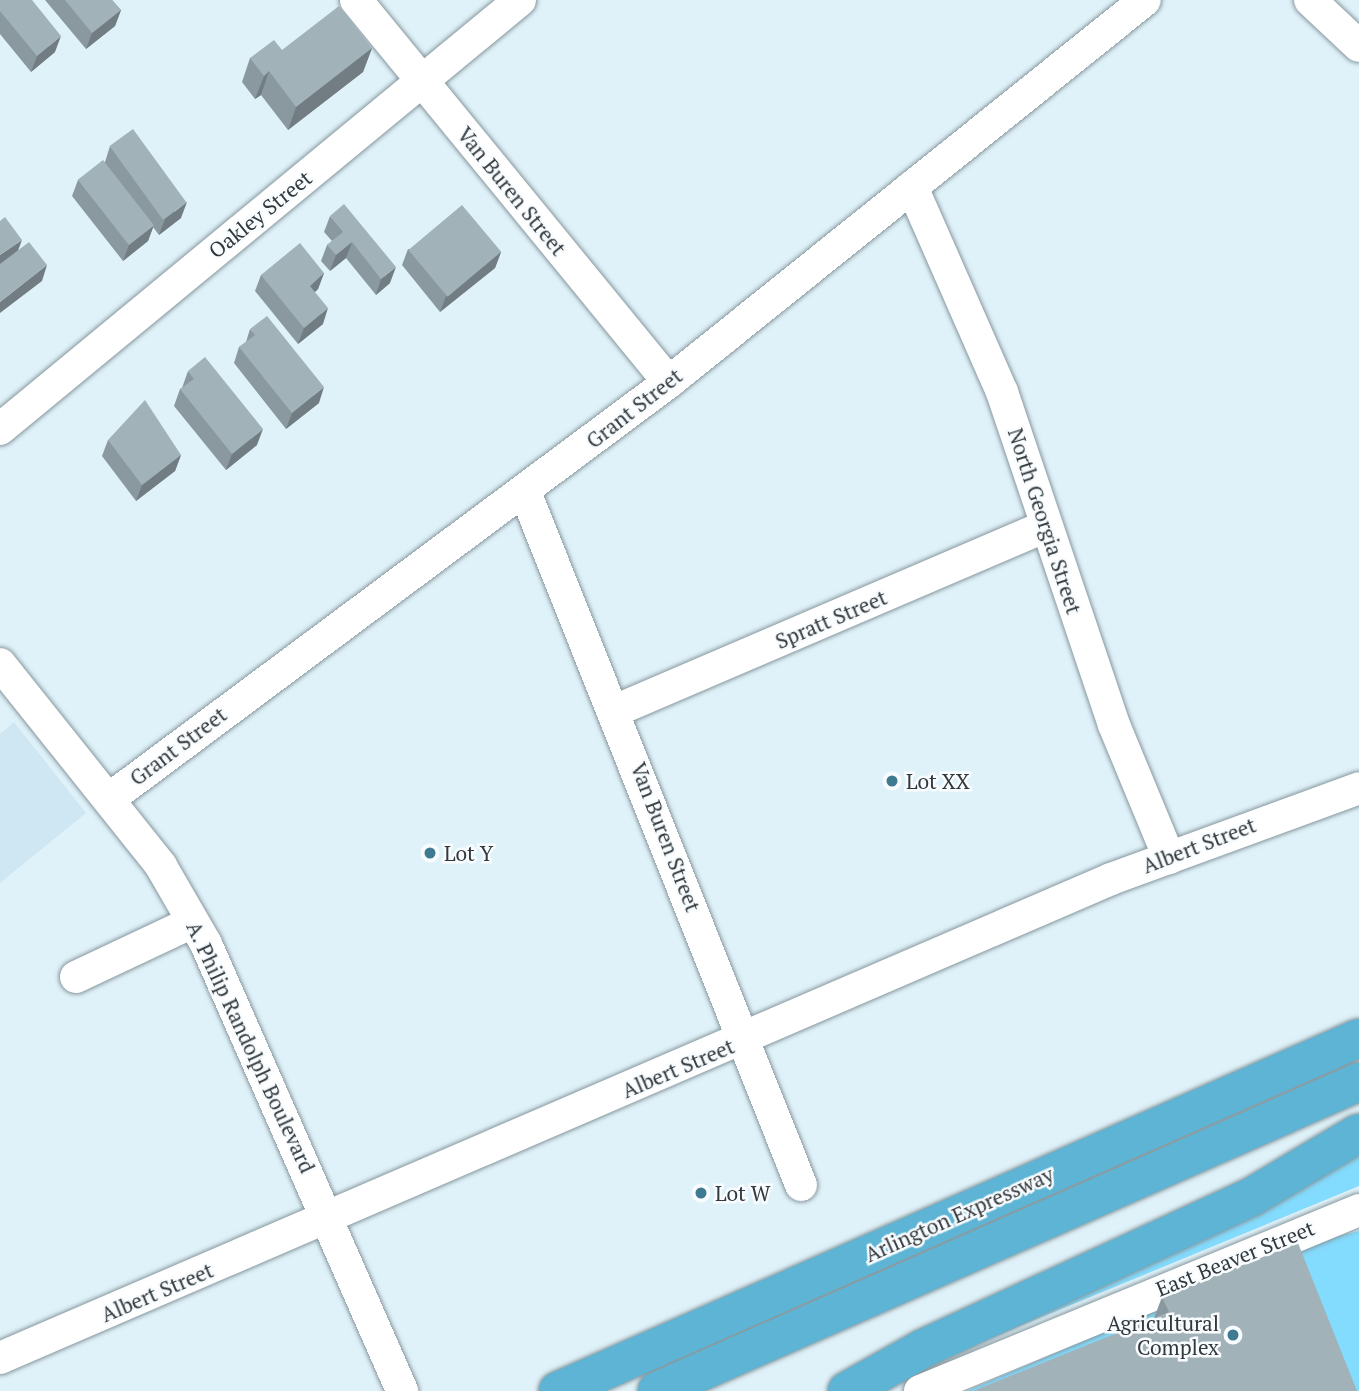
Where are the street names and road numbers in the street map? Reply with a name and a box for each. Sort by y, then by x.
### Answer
street label: Van Buren Street [452,122,572,260]
street label: Oakley Street [203,165,317,263]
street label: Grant Street [581,363,687,453]
street label: North Georgia Street [1003,425,1087,617]
street label: Spratt Street [772,584,890,654]
street label: Grant Street [125,701,231,791]
street label: Van Buren Street [626,759,706,915]
street label: Albert Street [1139,812,1259,878]
street label: A. Philip Randolph Boulevard [181,917,321,1177]
street label: Albert Street [618,1033,738,1103]
street label: Arlington Expressway [861,1161,1057,1267]
street label: East Beaver Street [1152,1215,1318,1301]
street label: Albert Street [97,1257,217,1327]

